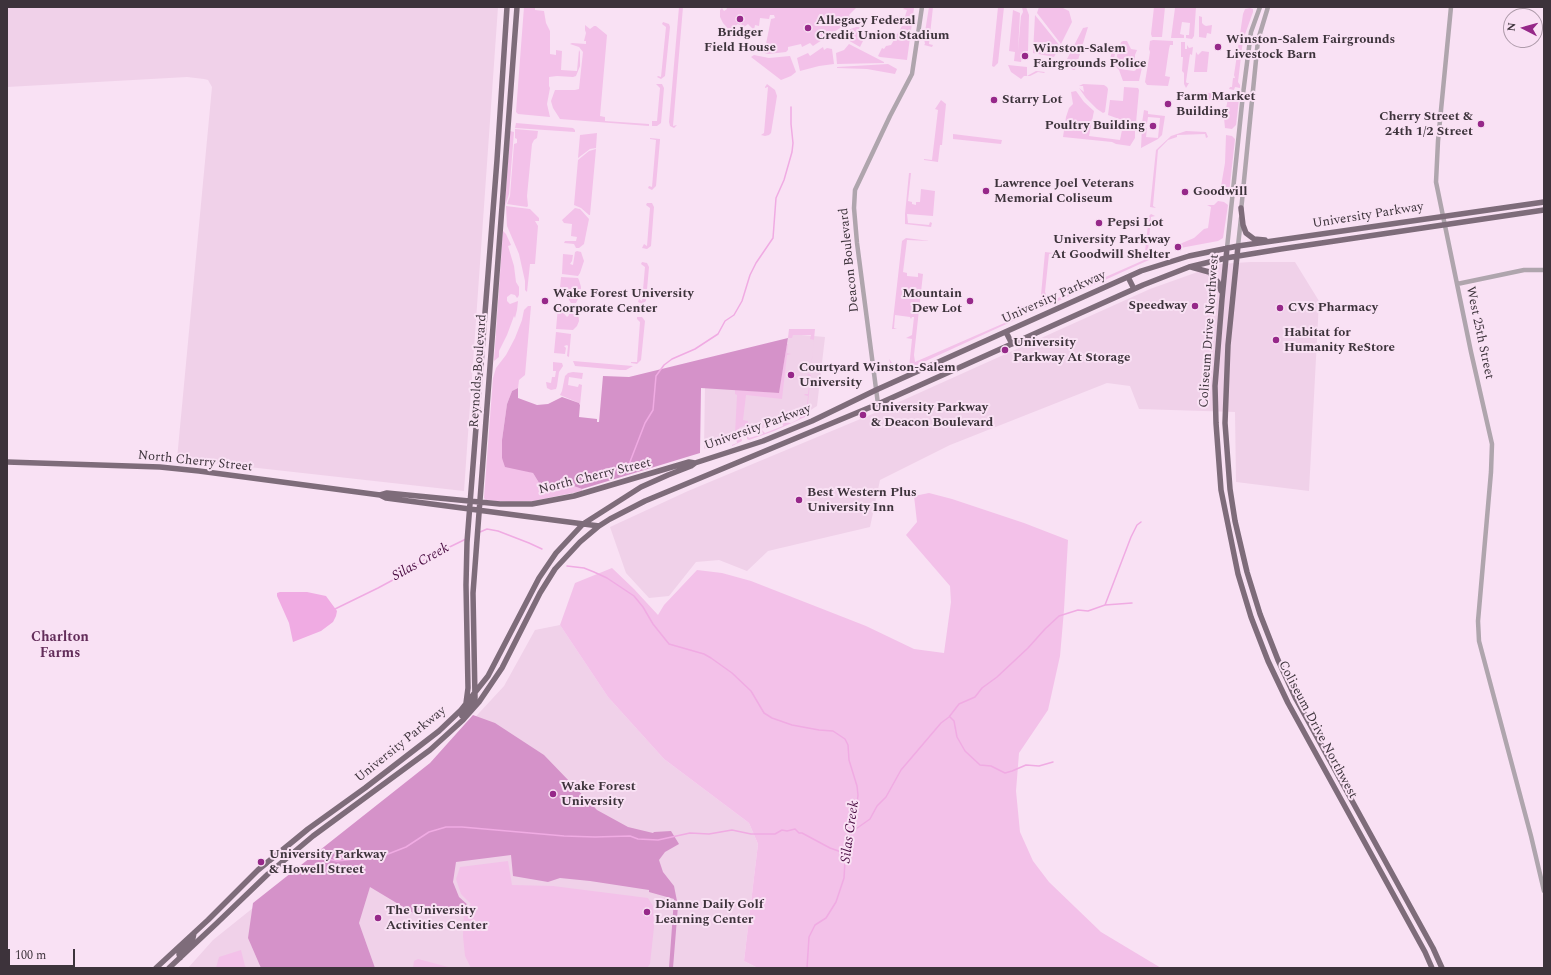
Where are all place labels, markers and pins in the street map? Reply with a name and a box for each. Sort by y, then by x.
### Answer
place label: Allegacy Federal Credit Union Stadium [816,13,950,44]
marker: Bridger Field House [735,14,745,24]
marker: Allegacy Federal Credit Union Stadium [803,23,813,33]
place label: Bridger Field House [704,25,776,56]
place label: Winston-Salem Fairgrounds Livestock Barn [1226,32,1395,63]
place label: Winston-Salem Fairgrounds Police [1033,41,1146,72]
marker: Winston-Salem Fairgrounds Livestock Barn [1213,42,1223,52]
marker: Winston-Salem Fairgrounds Police [1020,51,1030,61]
place label: Farm Market Building [1176,89,1255,120]
place label: Starry Lot [1002,92,1062,108]
marker: Starry Lot [989,95,999,105]
marker: Farm Market Building [1163,99,1173,109]
place label: Cherry Street & 24th 1/2 Street [1379,109,1473,140]
place label: Poultry Building [1045,118,1145,134]
marker: Cherry Street & 24th 1/2 Street [1476,119,1486,129]
marker: Poultry Building [1148,121,1158,131]
place label: Lawrence Joel Veterans Memorial Coliseum [994,176,1134,207]
place label: Goodwill [1193,184,1247,200]
marker: Lawrence Joel Veterans Memorial Coliseum [981,186,991,196]
marker: Goodwill [1180,187,1190,197]
place label: Pepsi Lot [1107,215,1164,231]
marker: Pepsi Lot [1094,218,1104,228]
place label: University Parkway At Goodwill Shelter [1051,232,1170,263]
marker: University Parkway At Goodwill Shelter [1173,242,1183,252]
place label: Wake Forest University Corporate Center [553,286,694,317]
place label: Mountain Dew Lot [902,286,962,317]
marker: Wake Forest University Corporate Center [540,296,550,306]
marker: Mountain Dew Lot [965,296,975,306]
place label: Speedway [1129,298,1187,314]
place label: CVS Pharmacy [1288,300,1378,316]
marker: Speedway [1190,301,1200,311]
marker: CVS Pharmacy [1275,303,1285,313]
place label: Habitat for Humanity ReStore [1284,325,1395,356]
place label: University Parkway At Storage [1013,335,1131,366]
marker: Habitat for Humanity ReStore [1271,335,1281,345]
marker: University Parkway At Storage [1000,345,1010,355]
place label: Courtyard Winston-Salem University [799,360,956,391]
marker: Courtyard Winston-Salem University [786,370,796,380]
place label: University Parkway & Deacon Boulevard [871,400,993,431]
marker: University Parkway & Deacon Boulevard [858,410,868,420]
place label: Best Western Plus University Inn [807,485,917,516]
marker: Best Western Plus University Inn [794,495,804,505]
place label: Wake Forest University [561,779,636,810]
marker: Wake Forest University [548,789,558,799]
place label: University Parkway & Howell Street [269,847,386,878]
marker: University Parkway & Howell Street [256,857,266,867]
place label: Dianne Daily Golf Learning Center [655,897,763,928]
place label: The University Activities Center [386,903,487,934]
marker: Dianne Daily Golf Learning Center [642,907,652,917]
marker: The University Activities Center [373,913,383,923]

